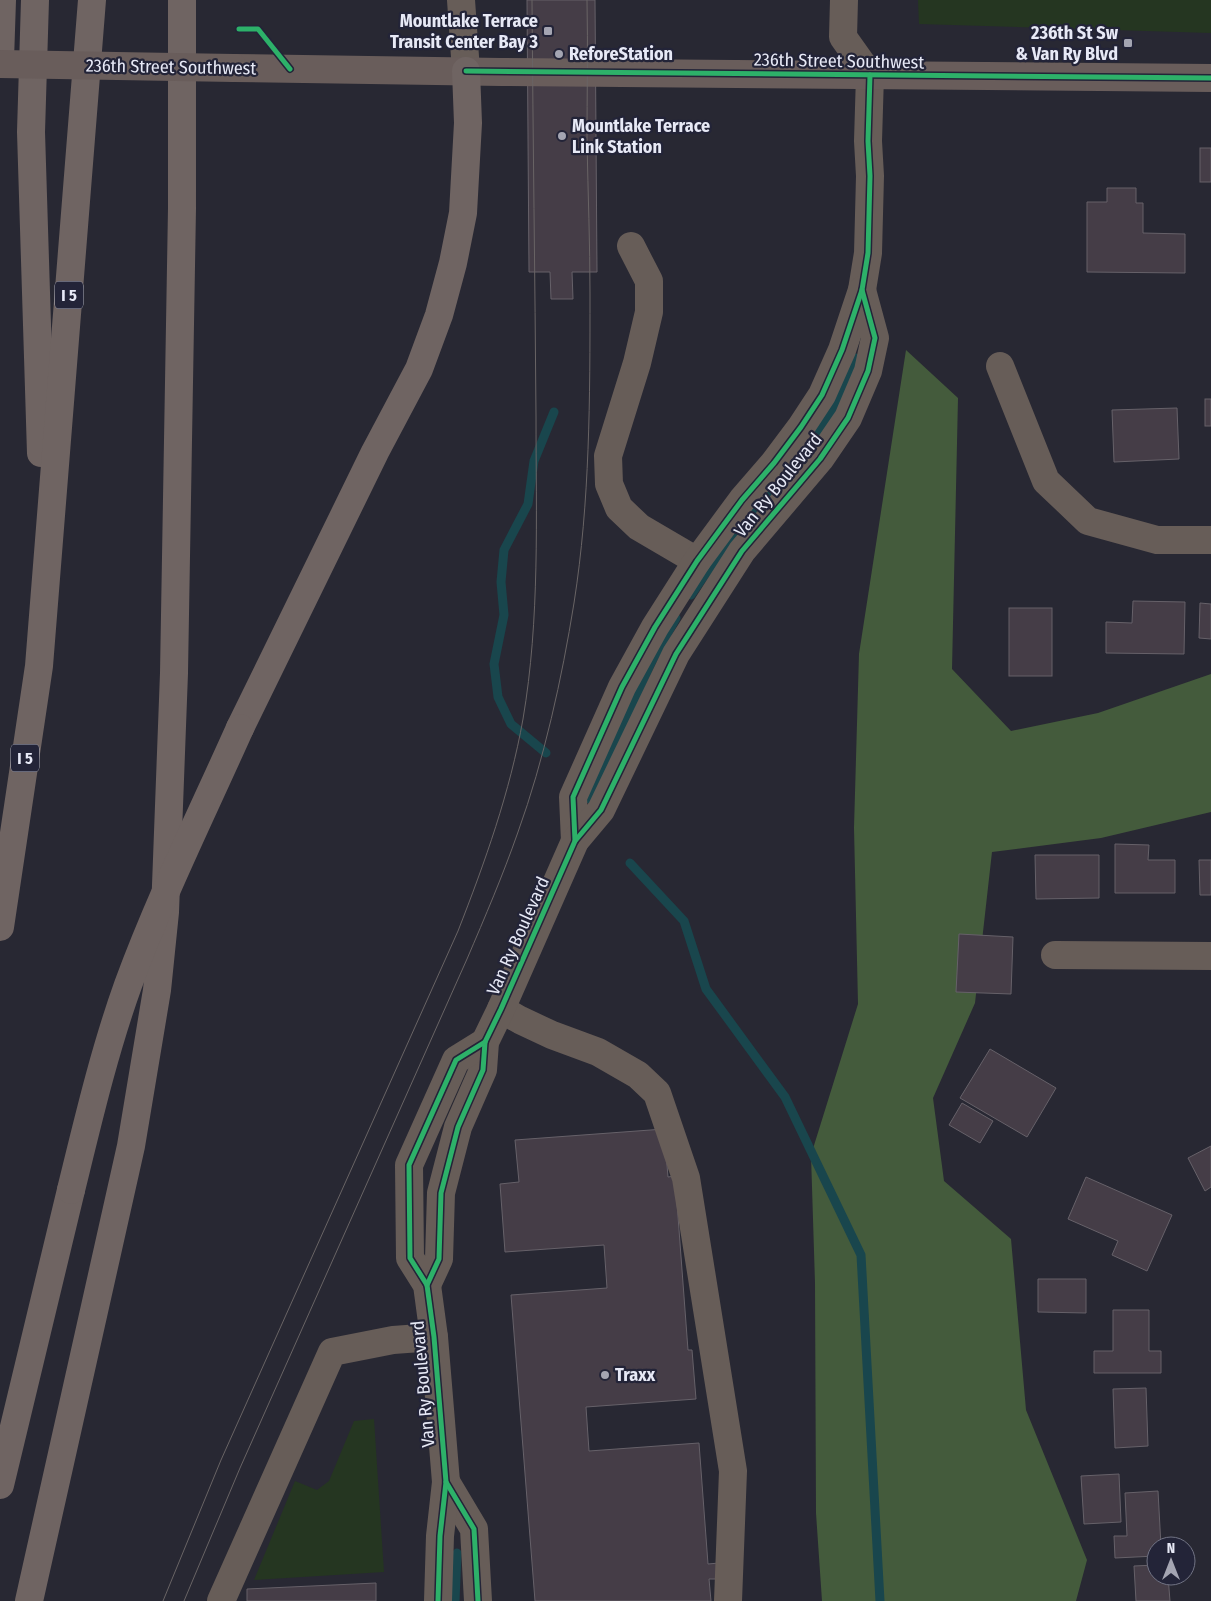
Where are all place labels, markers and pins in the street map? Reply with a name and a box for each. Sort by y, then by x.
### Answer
place label: Mountlake Terrace Transit Center Bay 3 [390,10,538,53]
place label: 236th St Sw & Van Ry Blvd [1016,22,1119,65]
marker: Mountlake Terrace Transit Center Bay 3 [542,25,554,37]
marker: 236th St Sw & Van Ry Blvd [1122,37,1134,49]
place label: ReforeStation [569,43,673,65]
marker: ReforeStation [553,48,565,60]
place label: Mountlake Terrace Link Station [572,115,710,158]
marker: Mountlake Terrace Link Station [556,130,568,142]
place label: Traxx [615,1364,656,1386]
marker: Traxx [599,1369,611,1381]

